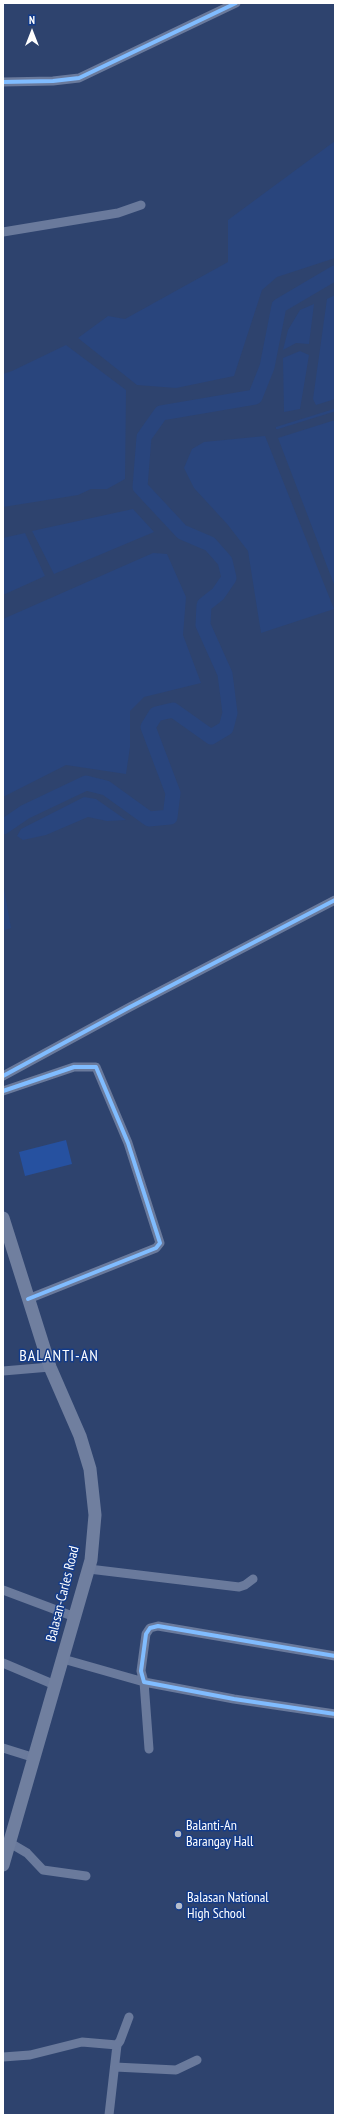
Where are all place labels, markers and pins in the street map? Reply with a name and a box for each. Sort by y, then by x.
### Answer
place label: Balanti-An Barangay Hall [186,1818,253,1850]
marker: Balanti-An Barangay Hall [173,1829,183,1839]
place label: Balasan National High School [187,1890,269,1922]
marker: Balasan National High School [174,1901,184,1911]

